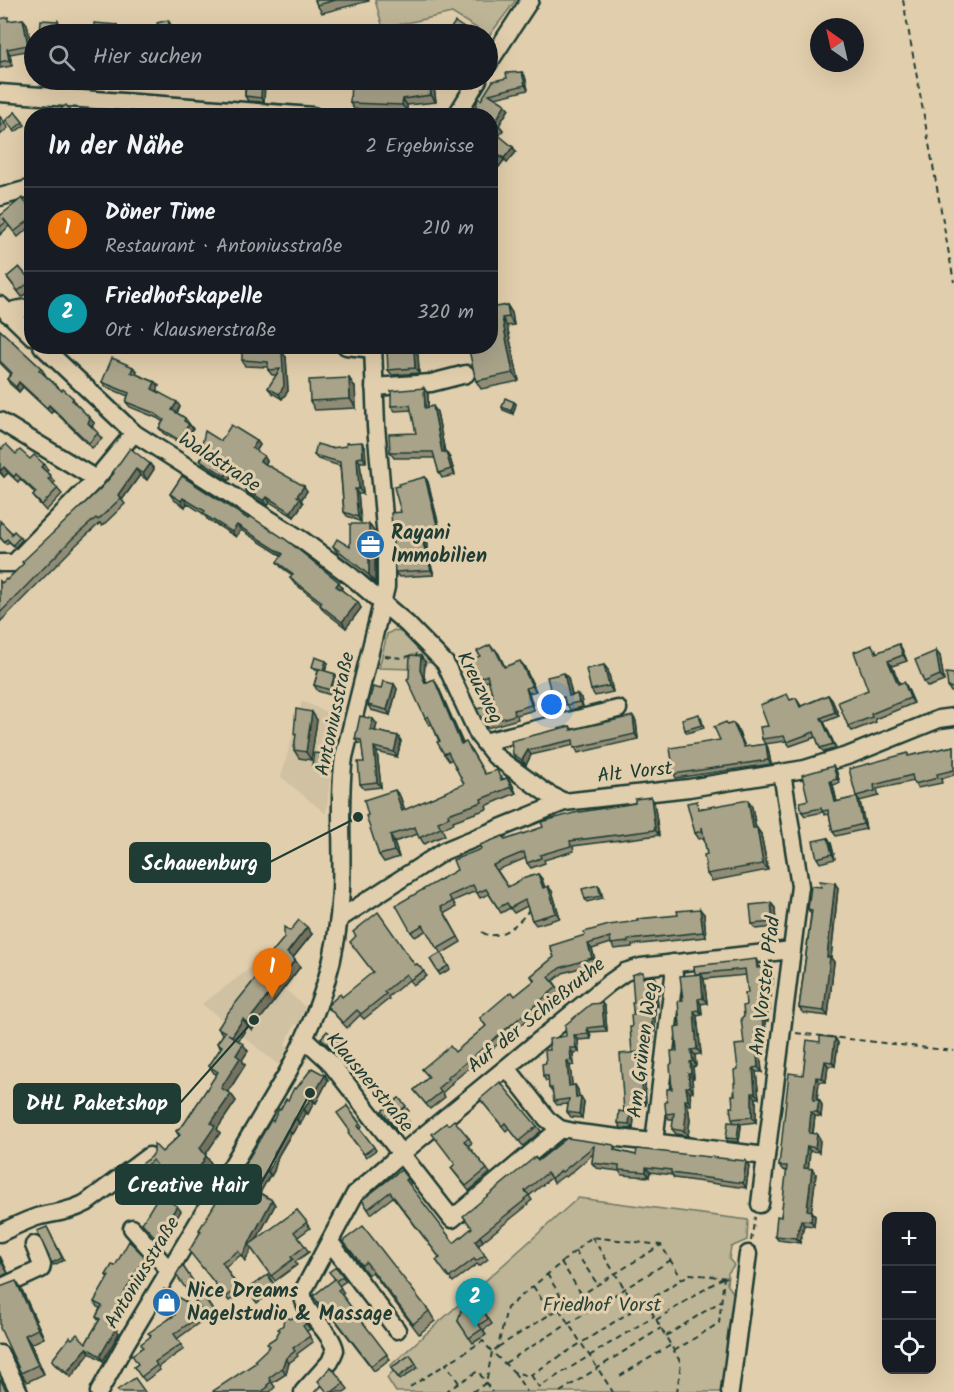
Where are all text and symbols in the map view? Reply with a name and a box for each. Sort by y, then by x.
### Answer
north arrow [810,18,864,72]
search box [24,24,498,90]
text: Hier suchen [93,40,202,75]
icon: search [45,41,78,74]
text: In der Nähe [48,126,184,168]
text: 2 Ergebnisse [366,131,474,163]
text: Döner Time [105,196,215,231]
text: 1 [64,213,71,245]
text: 210 m [422,213,474,245]
text: Restaurant · Antoniusstraße [105,231,342,263]
text: Friedhofskapelle [105,280,263,315]
text: 2 [62,297,73,329]
text: 320 m [417,297,474,329]
text: Ort · Klausnerstraße [105,315,276,347]
street label: Waldstraße [171,424,267,502]
place label: Rayani Immobilien [391,518,487,573]
office icon: Rayani Immobilien [354,529,386,561]
street label: Kreuzweg [447,646,511,730]
street label: Antoniusstraße [307,649,365,779]
your location [537,690,566,719]
street label: Alt Vorst [596,753,674,793]
callout: Schauenburg [130,843,270,882]
text: Schauenburg [142,848,258,881]
street label: Am Vorster Pfad [742,914,791,1057]
pin: 1 [252,948,292,998]
street label: Auf der Schießruthe [461,950,613,1082]
street label: Am Grünen Weg [620,980,668,1120]
street label: Klausnerstraße [317,1025,421,1141]
callout: DHL Paketshop [14,1084,180,1123]
text: DHL Paketshop [26,1088,168,1121]
callout: Creative Hair [116,1165,261,1204]
text: Creative Hair [127,1170,250,1203]
street label: Antoniusstraße [97,1211,189,1335]
map controls [882,1212,936,1374]
button: + [882,1212,936,1266]
button: − [882,1266,936,1320]
place label: Nice Dreams Nagelstudio & Massage [187,1276,393,1331]
pin: 2 [456,1278,494,1328]
shop icon: Nice Dreams Nagelstudio & Massage [150,1287,182,1319]
park label: Friedhof Vorst [543,1290,662,1322]
button: locate [882,1320,936,1374]

